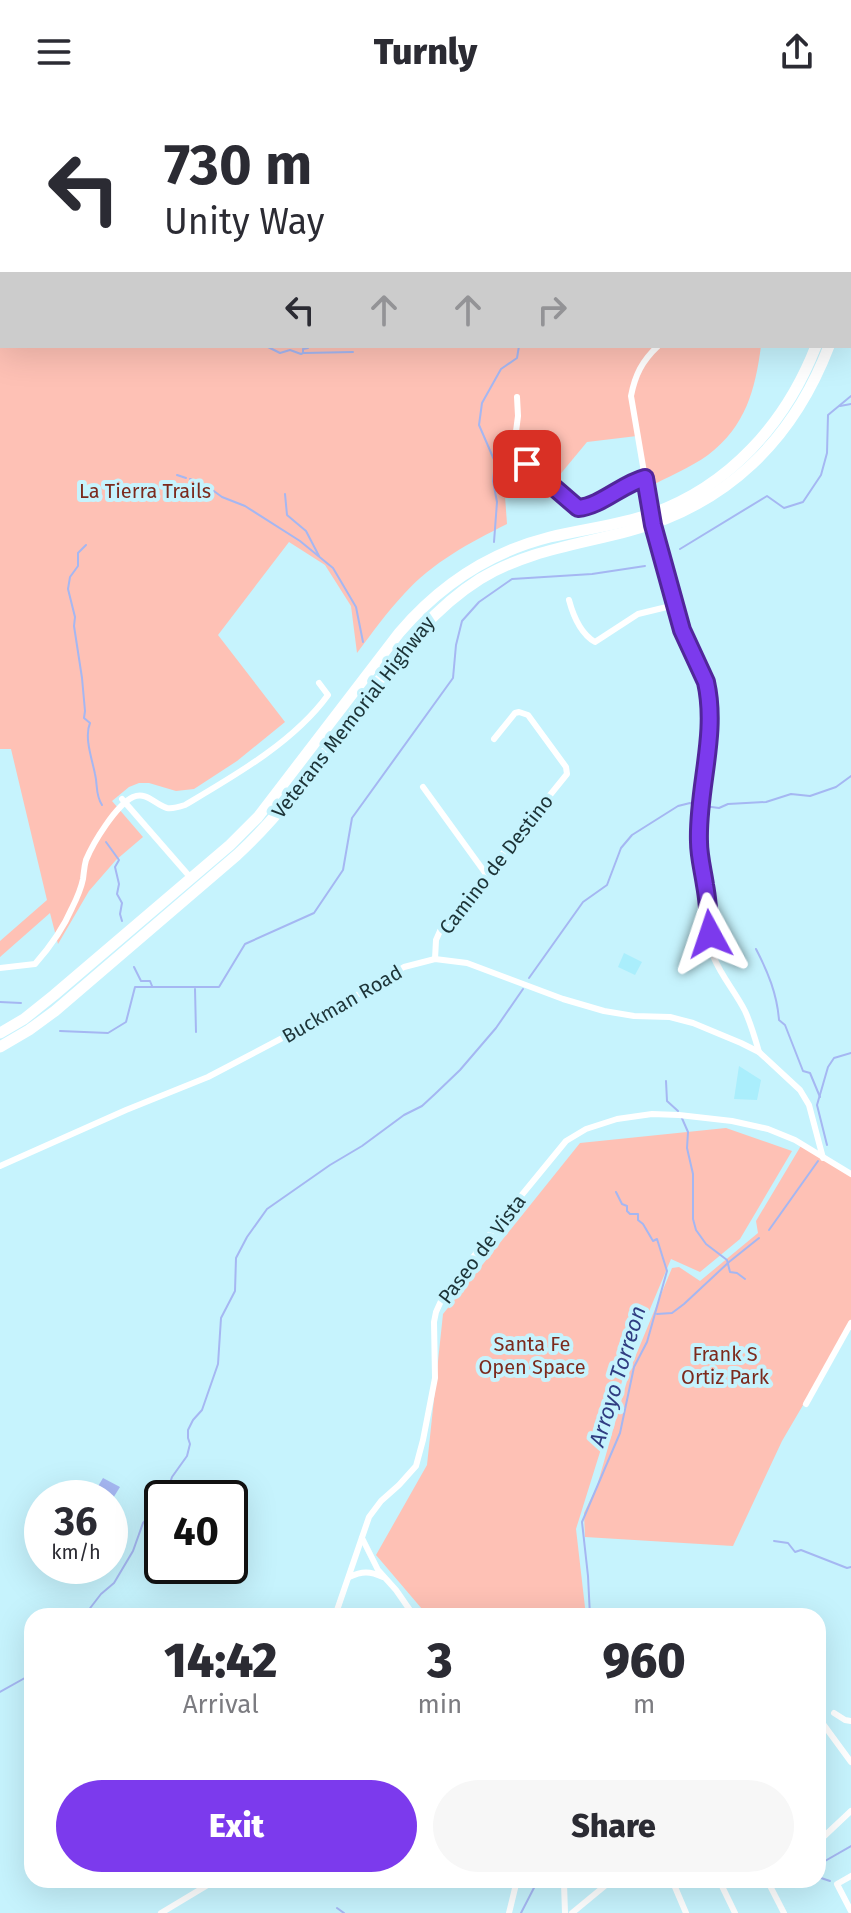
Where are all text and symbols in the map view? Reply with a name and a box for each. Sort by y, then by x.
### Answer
icon: menu [32,30,76,74]
text: Turnly [374,30,477,74]
icon: share [775,30,819,74]
text: 730 m [164,132,312,199]
icon: left [32,136,136,240]
text: Unity Way [164,200,325,244]
icon: left [278,288,322,332]
icon: ahead [362,288,406,332]
icon: ahead [446,288,490,332]
icon: right [530,288,574,332]
pin [493,430,561,498]
icon: arrive [505,442,549,486]
park label: La Tierra Trails [79,479,211,503]
street label: Veterans Memorial Highway [267,611,439,823]
street label: Camino de Destino [434,789,558,939]
position arrow [668,892,752,976]
street label: Buckman Road [278,960,406,1048]
street label: Paseo de Vista [433,1190,531,1308]
water label: Arroyo Torreon [583,1302,652,1451]
park label: Santa Fe Open Space [478,1332,586,1379]
park label: Frank S Ortiz Park [681,1342,770,1389]
speed limit sign: 40 [144,1480,248,1584]
text: 36 [54,1498,98,1546]
text: km/h [51,1540,101,1564]
text: 14:42 [164,1632,277,1690]
text: 3 [427,1632,453,1690]
text: 960 [602,1632,686,1690]
text: Arrival [183,1689,259,1720]
text: min [418,1689,462,1720]
text: m [633,1689,655,1720]
button: Exit [56,1780,417,1872]
button: Share [433,1780,794,1872]

